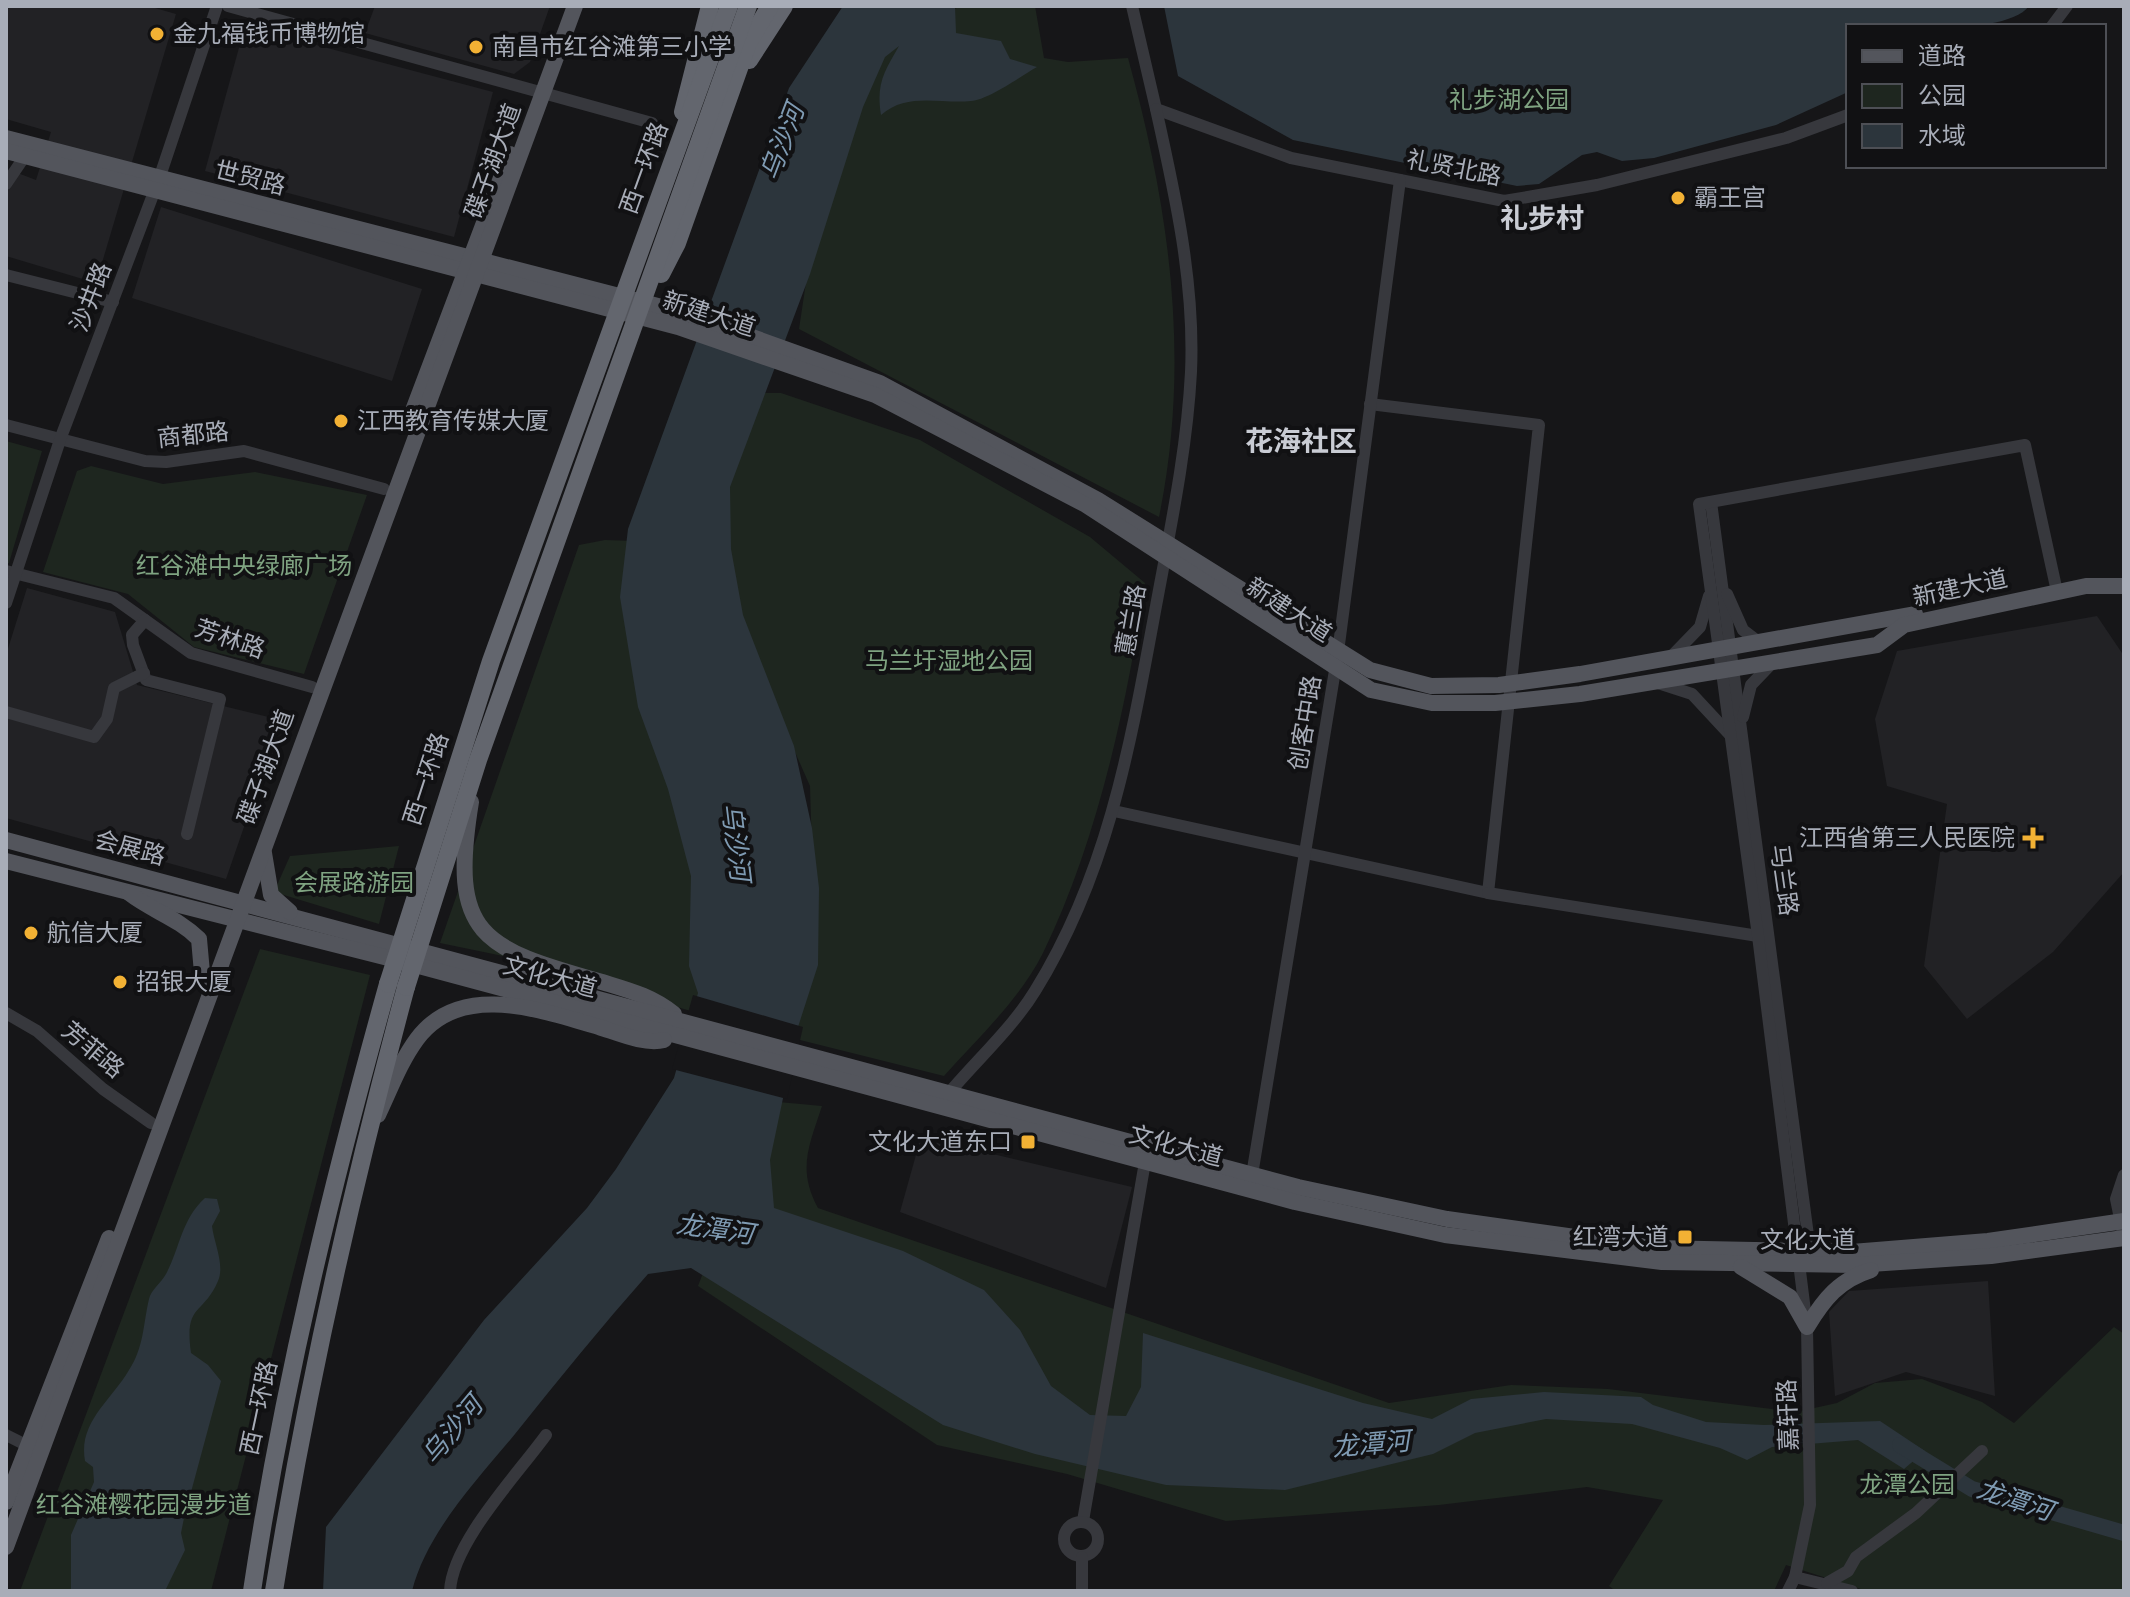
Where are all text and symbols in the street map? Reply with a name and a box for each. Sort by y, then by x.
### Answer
place label: 金九福钱币博物馆 [173,17,365,49]
legend [1846,24,2106,168]
marker: 金九福钱币博物馆 [148,25,166,43]
place label: 南昌市红谷滩第三小学 [492,30,732,62]
marker: 南昌市红谷滩第三小学 [467,38,485,56]
text: 道路 [1918,39,1966,71]
text: 公园 [1918,79,1966,111]
park label: 礼步湖公园 [1449,83,1569,115]
water label: 乌沙河 [751,94,813,184]
street label: 碟子湖大道 [457,99,528,223]
street label: 西一环路 [612,117,675,218]
text: 水域 [1918,119,1966,151]
street label: 礼贤北路 [1404,142,1504,192]
street label: 世贸路 [211,153,289,201]
place label: 霸王宫 [1694,181,1766,213]
marker: 霸王宫 [1669,189,1687,207]
district label: 礼步村 [1500,199,1584,236]
street label: 沙井路 [62,257,118,336]
street label: 新建大道 [659,283,760,343]
place label: 江西教育传媒大厦 [357,404,549,436]
marker: 江西教育传媒大厦 [332,412,350,430]
street label: 商都路 [155,414,230,454]
district label: 花海社区 [1245,422,1357,459]
park label: 红谷滩中央绿廊广场 [136,549,352,581]
street label: 新建大道 [1910,561,2010,613]
street label: 新建大道 [1241,570,1339,649]
street label: 蕙兰路 [1108,582,1152,658]
street label: 芳林路 [191,611,270,665]
park label: 马兰圩湿地公园 [865,644,1033,676]
street label: 创客中路 [1281,673,1327,773]
street label: 碟子湖大道 [230,705,301,829]
street label: 西一环路 [395,728,455,829]
water label: 乌沙河 [715,801,759,888]
place label: 江西省第三人民医院 [1799,821,2015,853]
street label: 会展路 [91,822,169,872]
marker: 江西省第三人民医院 [2022,827,2044,849]
street label: 马兰路 [1764,842,1806,918]
park label: 会展路游园 [294,866,414,898]
place label: 航信大厦 [47,916,143,948]
marker: 航信大厦 [22,924,40,942]
street label: 文化大道 [500,948,601,1004]
place label: 招银大厦 [136,965,232,997]
marker: 招银大厦 [111,973,129,991]
street label: 芳菲路 [56,1014,132,1085]
street label: 文化大道 [1126,1117,1227,1173]
place label: 文化大道东口 [868,1125,1012,1157]
marker: 文化大道东口 [1019,1133,1037,1151]
water label: 龙潭河 [674,1206,761,1251]
place label: 红湾大道 [1573,1220,1669,1252]
street label: 文化大道 [1760,1223,1856,1255]
marker: 红湾大道 [1676,1228,1694,1246]
street label: 西一环路 [232,1358,284,1458]
street label: 嘉轩路 [1770,1378,1804,1452]
water label: 乌沙河 [413,1385,493,1470]
water label: 龙潭河 [1331,1422,1416,1463]
park label: 龙潭公园 [1859,1468,1955,1500]
water label: 龙潭河 [1973,1471,2062,1529]
park label: 红谷滩樱花园漫步道 [36,1488,252,1520]

